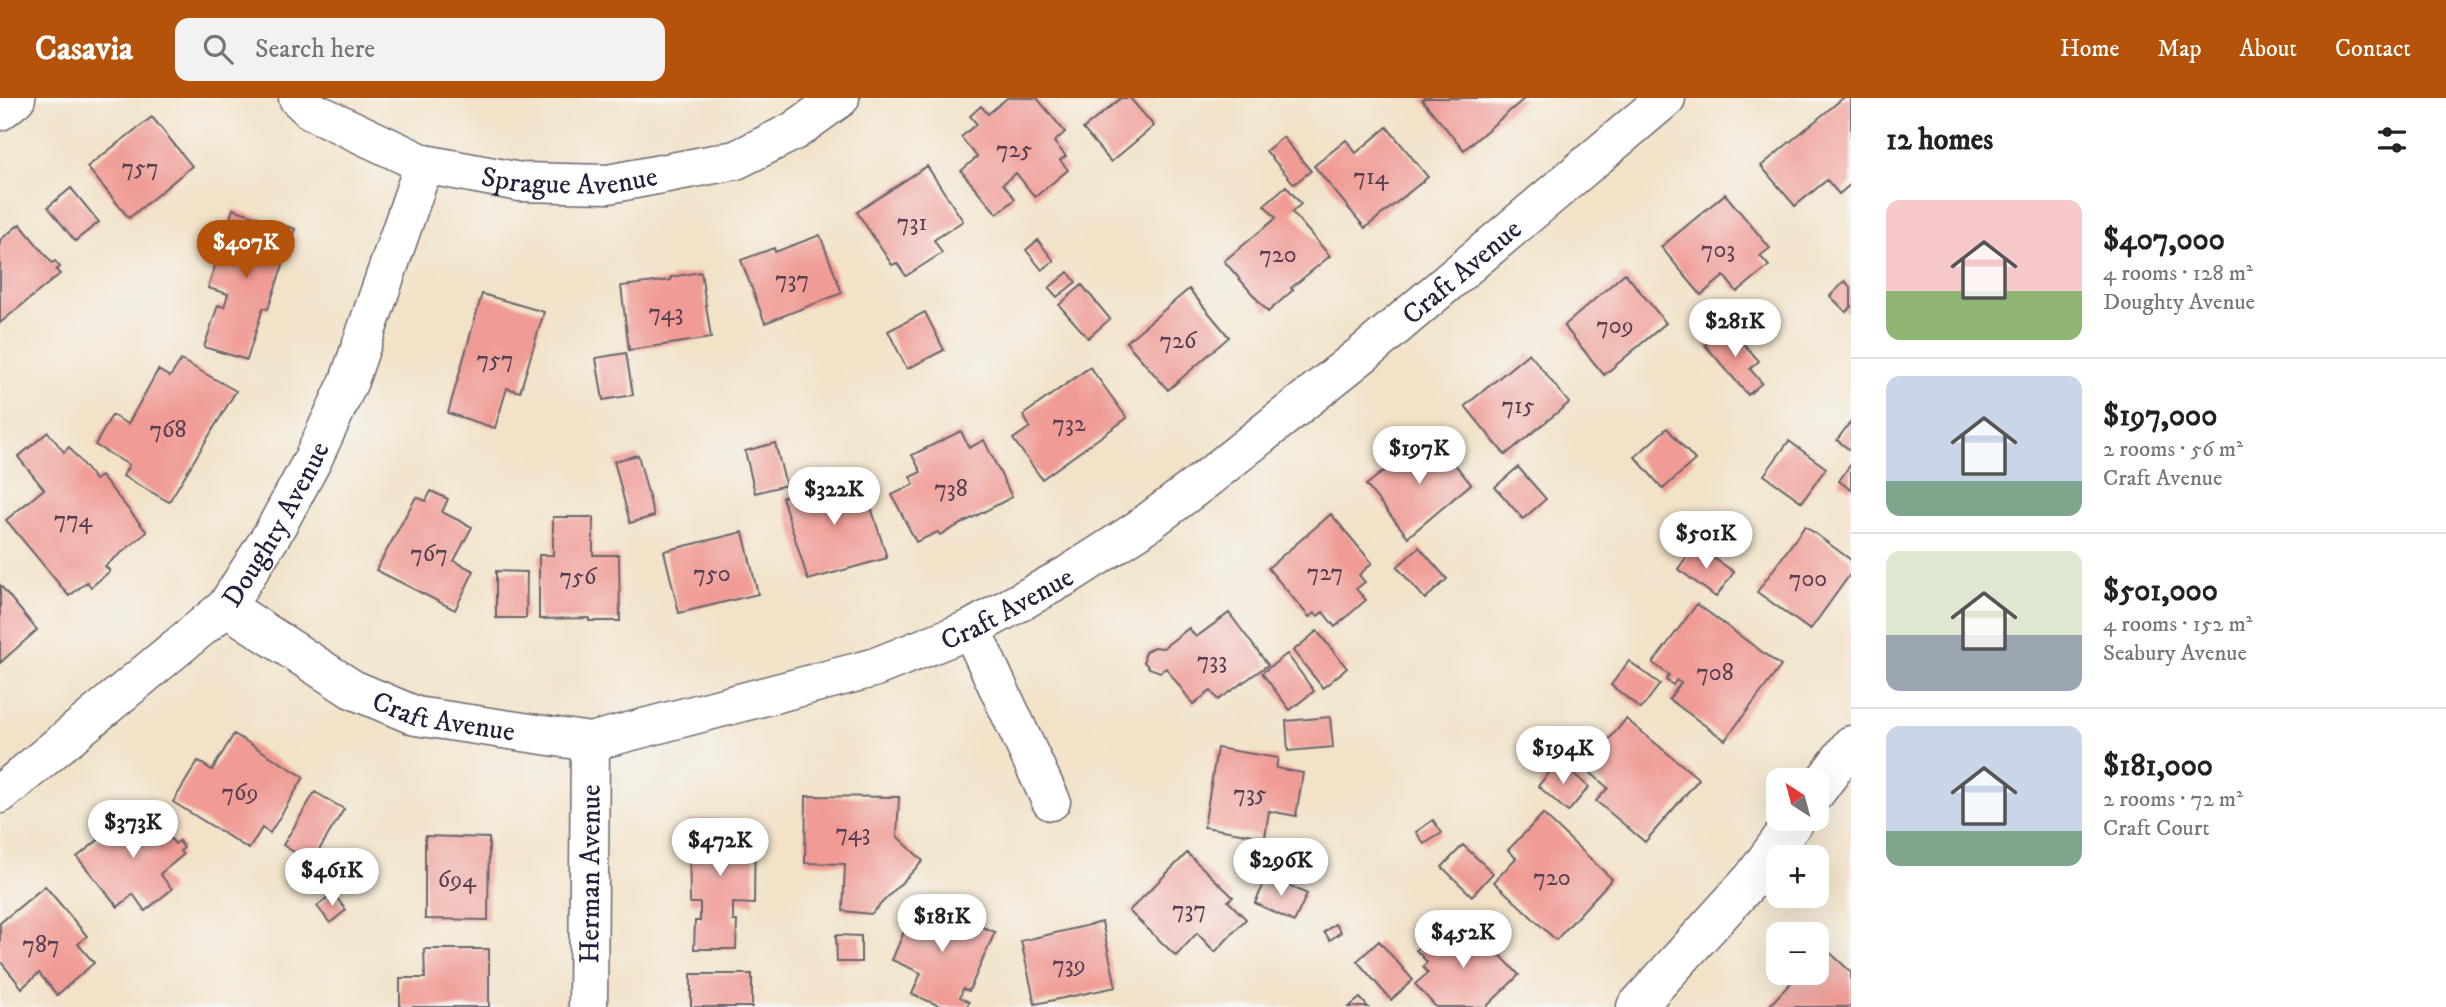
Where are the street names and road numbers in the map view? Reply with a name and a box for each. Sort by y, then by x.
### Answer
street label: Sprague Avenue [478,159,660,203]
street label: Craft Avenue [1395,212,1529,333]
street label: Doughty Avenue [215,436,338,614]
street label: Craft Avenue [936,560,1080,658]
street label: Craft Avenue [367,684,517,750]
street label: Herman Avenue [572,784,609,964]

